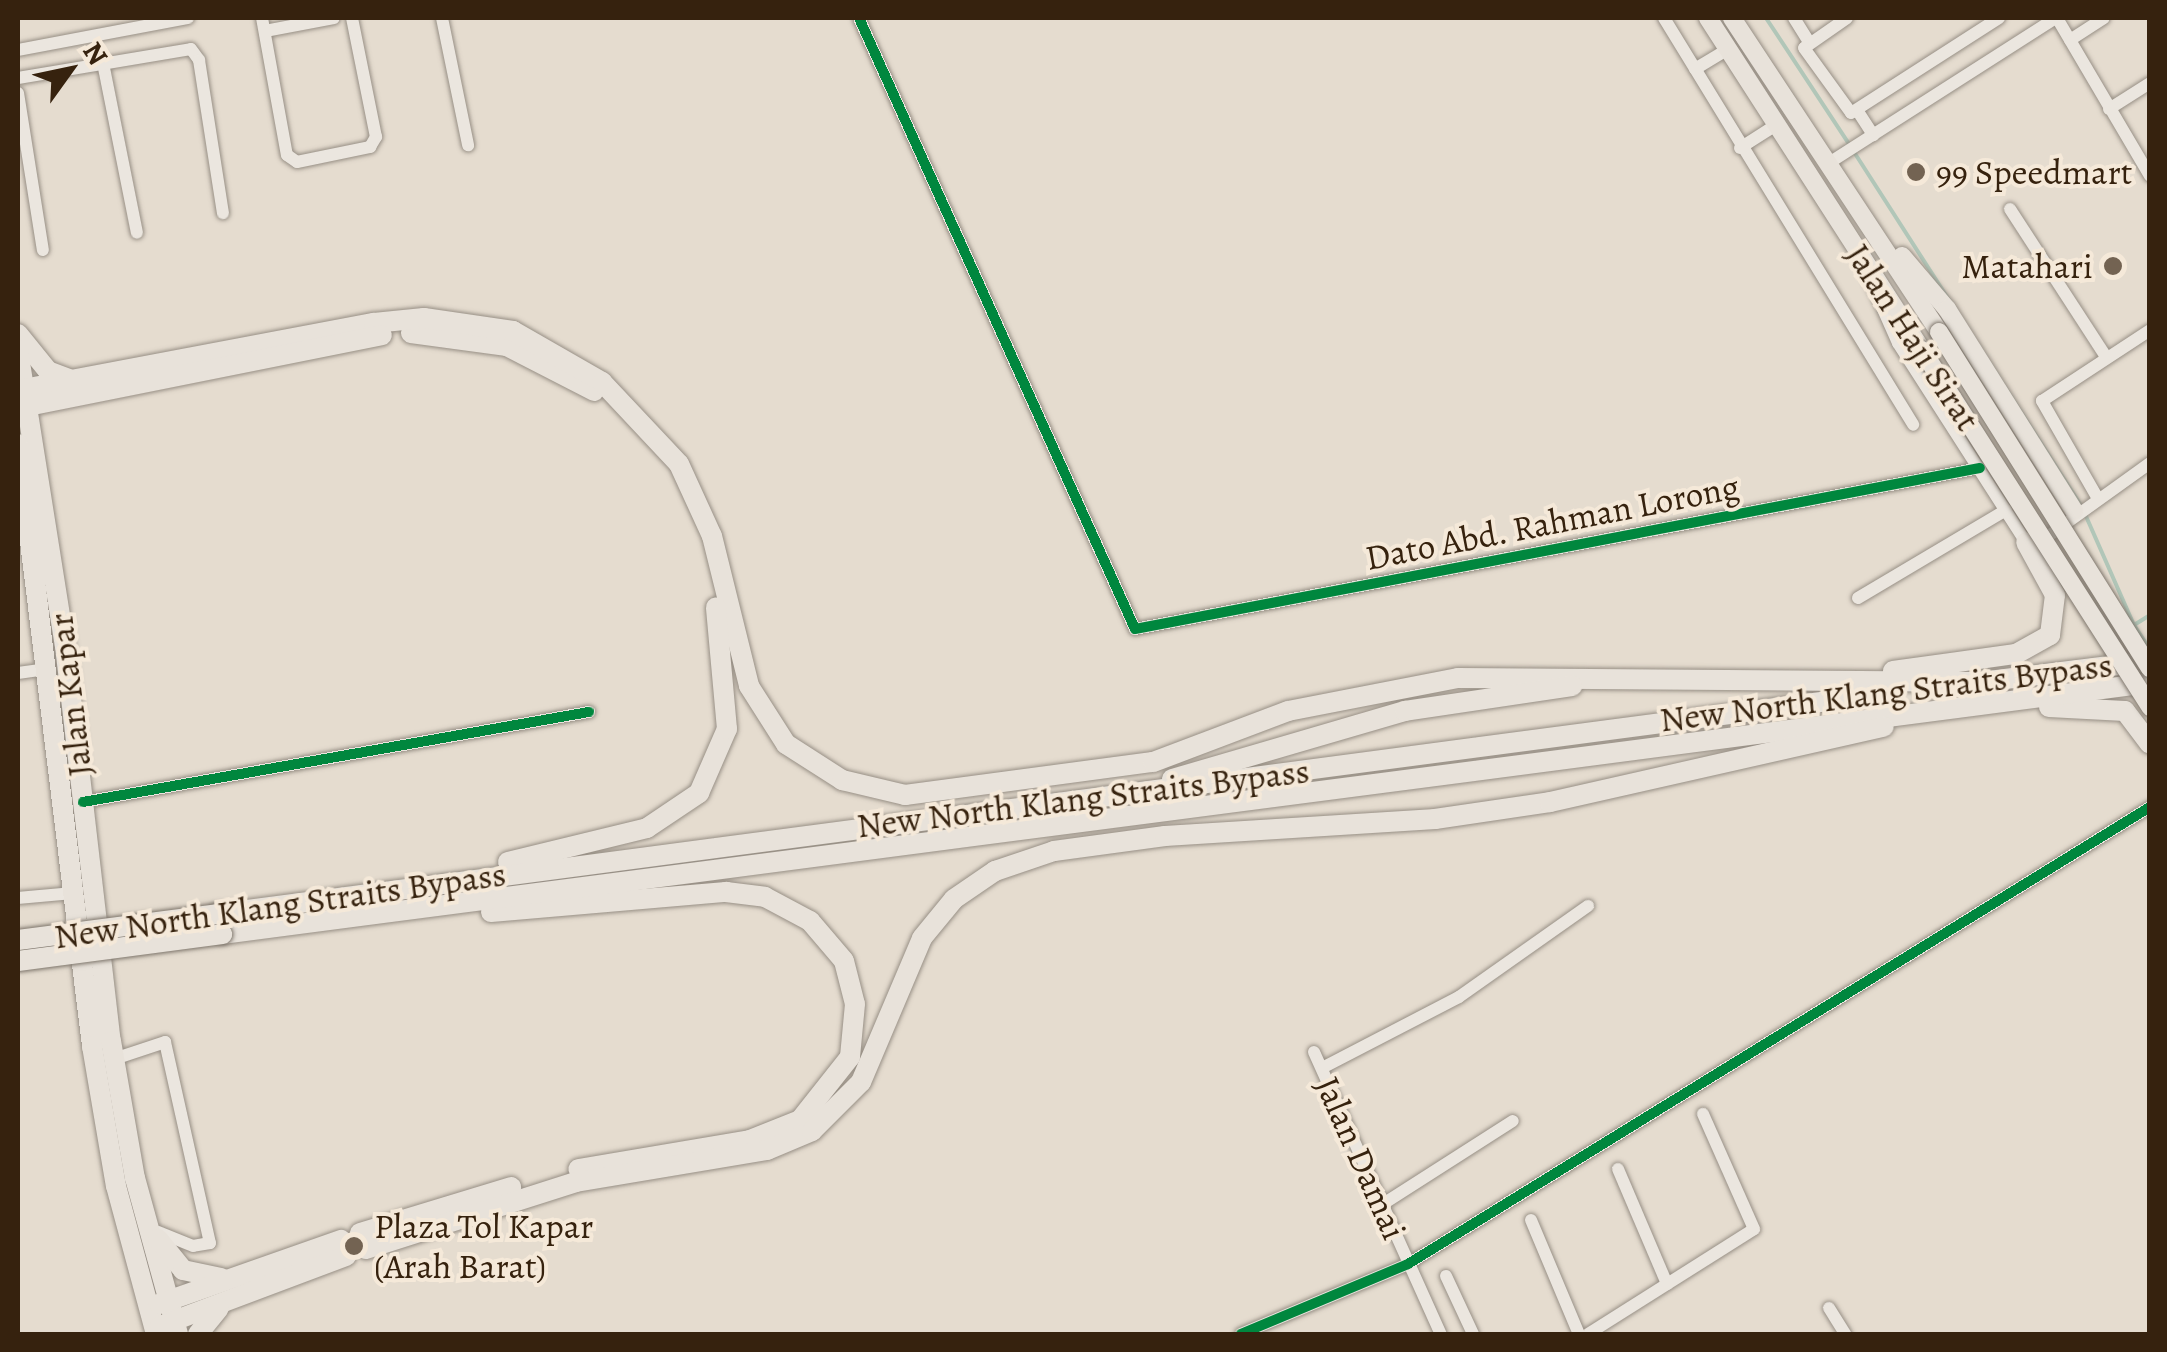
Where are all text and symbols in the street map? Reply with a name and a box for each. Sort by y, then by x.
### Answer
north arrow [20,20,120,120]
text: N [74,35,117,73]
place label: 99 Speedmart [1936,151,2132,193]
marker: 99 Speedmart [1905,161,1927,183]
street label: Jalan Haji Sirat [1837,236,1989,438]
place label: Matahari [1961,245,2093,287]
marker: Matahari [2102,255,2124,277]
street label: Dato Abd. Rahman Lorong [1361,465,1743,579]
street label: Jalan Kapar [39,611,101,779]
street label: New North Klang Straits Bypass [1657,643,2115,741]
street label: New North Klang Straits Bypass [854,749,1312,847]
street label: New North Klang Straits Bypass [51,852,509,958]
street label: Jalan Damai [1306,1070,1416,1246]
place label: Plaza Tol Kapar (Arah Barat) [374,1205,594,1287]
marker: Plaza Tol Kapar (Arah Barat) [343,1235,365,1257]

